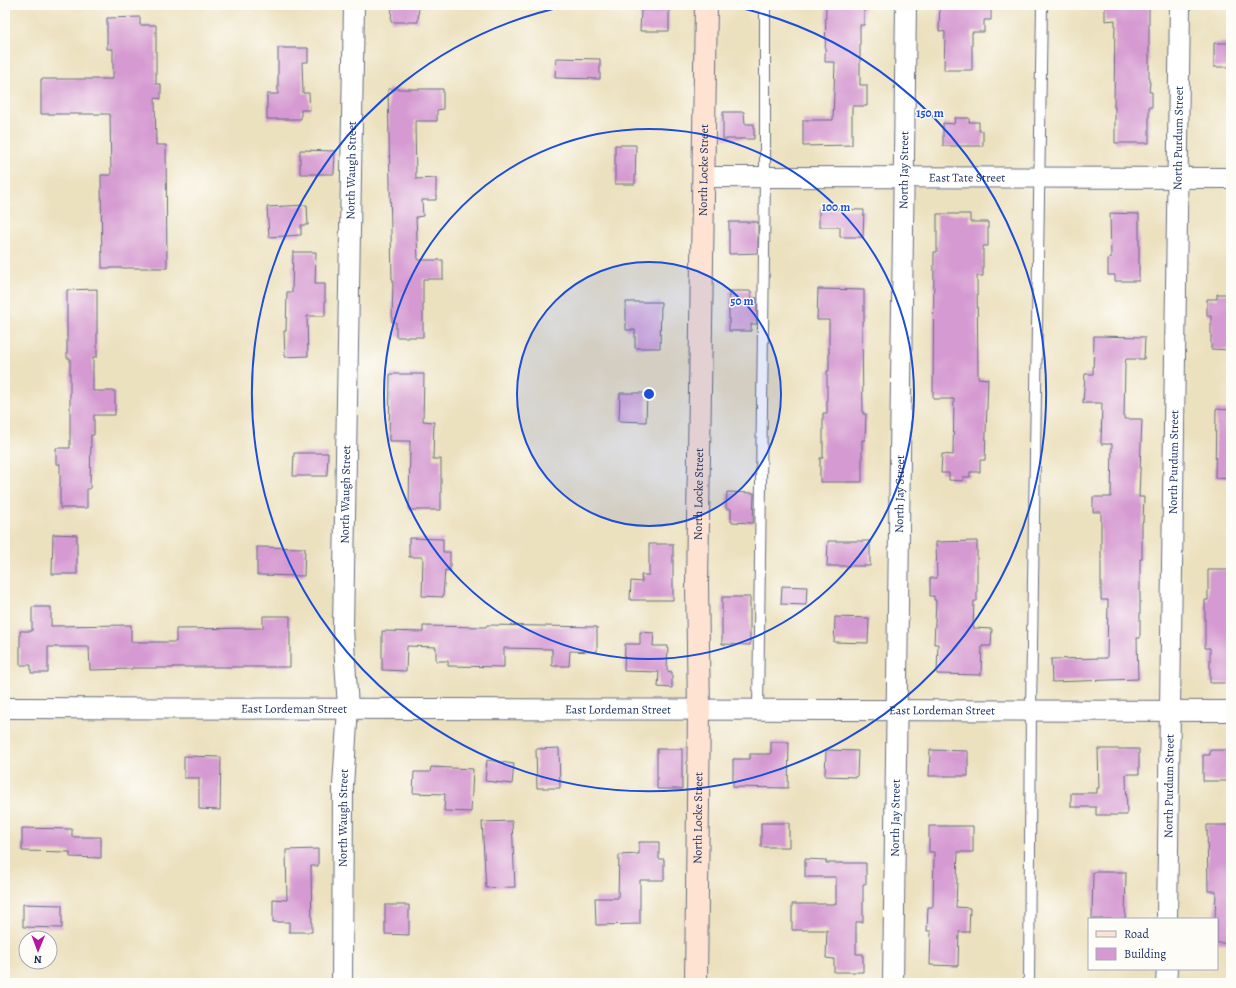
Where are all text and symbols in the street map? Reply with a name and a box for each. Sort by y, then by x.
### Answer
street label: North Purdum Street [1169,86,1187,190]
text: 150 m [916,105,944,121]
street label: North Waugh Street [342,121,360,220]
street label: North Locke Street [695,124,712,216]
street label: North Jay Street [895,131,912,209]
street label: East Tate Street [929,169,1005,186]
text: 100 m [822,199,850,215]
text: 50 m [730,293,754,309]
centre of rings [642,387,656,401]
street label: North Purdum Street [1165,410,1182,514]
street label: North Waugh Street [336,445,354,544]
street label: North Locke Street [690,448,707,540]
street label: North Jay Street [891,455,908,533]
street label: East Lordeman Street [241,701,347,717]
street label: East Lordeman Street [565,701,671,718]
street label: East Lordeman Street [889,702,995,718]
street label: North Purdum Street [1160,734,1178,838]
street label: North Waugh Street [335,768,352,867]
street label: North Locke Street [689,772,706,864]
street label: North Jay Street [887,779,904,857]
legend [1088,918,1218,970]
text: Road [1124,926,1150,942]
north arrow [18,930,58,970]
text: Building [1124,946,1166,962]
text: N [34,952,42,967]

